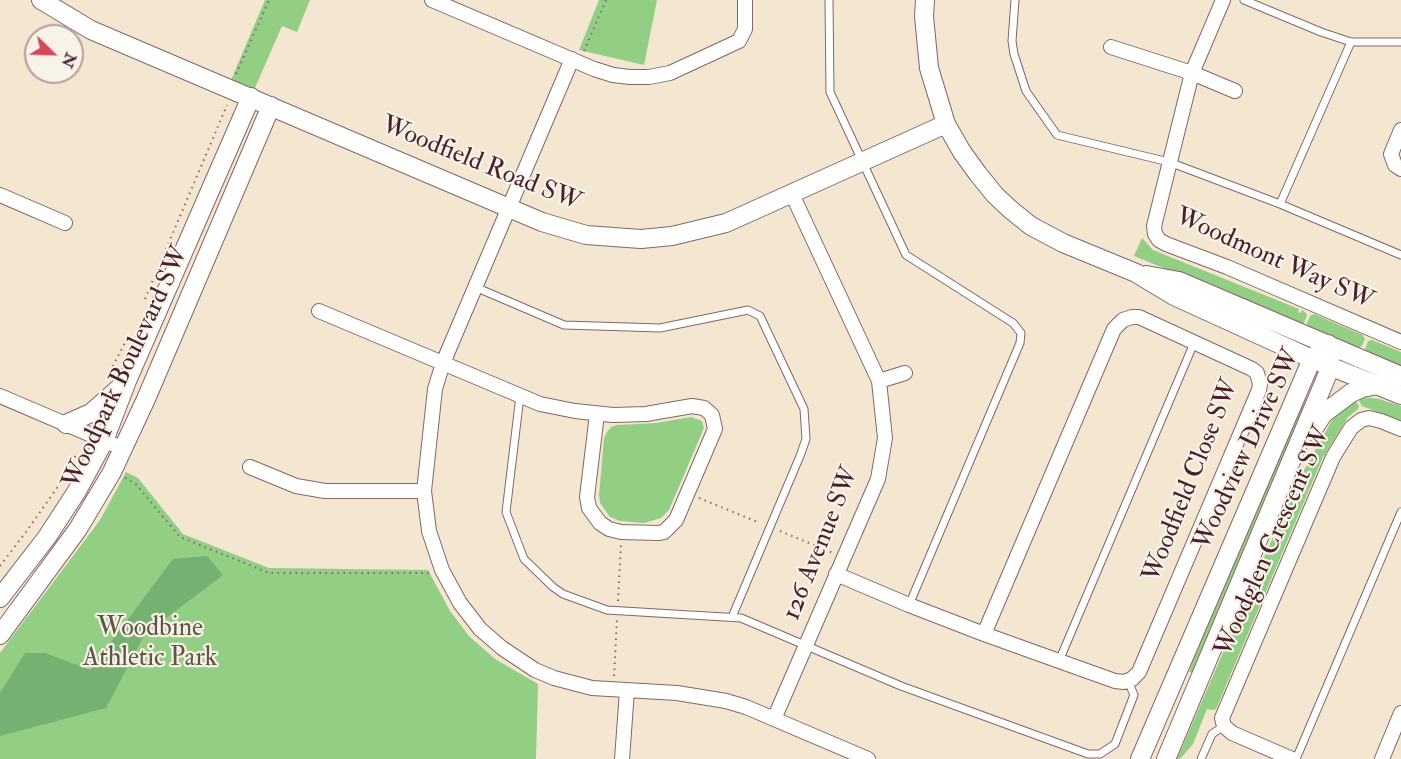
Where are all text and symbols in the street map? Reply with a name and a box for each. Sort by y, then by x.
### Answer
north arrow [24,24,84,84]
text: N [57,50,81,71]
street label: Woodfield Road SW [377,111,585,219]
street label: Woodmont Way SW [1170,202,1378,318]
street label: Woodpark Boulevard SW [57,242,197,494]
street label: Woodview Drive SW [1188,345,1308,555]
street label: Woodfield Close SW [1137,375,1247,587]
street label: Woodglen Crescent SW [1209,422,1339,662]
street label: 126 Avenue SW [777,463,867,625]
park label: Woodbine Athletic Park [83,613,217,674]

